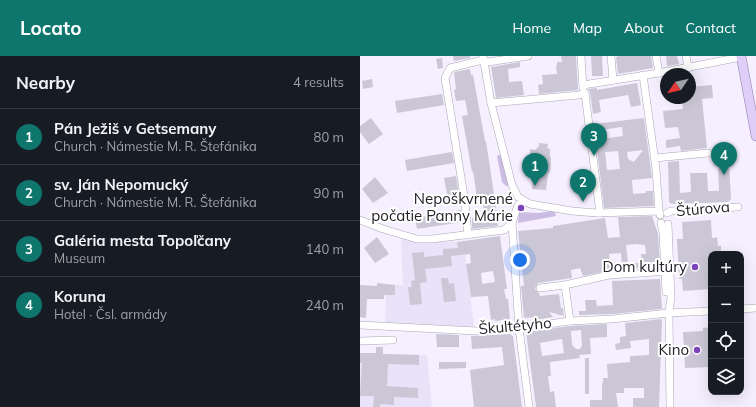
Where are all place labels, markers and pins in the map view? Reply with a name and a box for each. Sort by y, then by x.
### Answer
pin: 3 [581,123,607,156]
pin: 4 [711,142,737,175]
pin: 1 [522,153,548,186]
pin: 2 [570,169,596,202]
place label: Nepoškvrnené počatie Panny Márie [371,189,513,225]
marker: Nepoškvrnené počatie Panny Márie [516,203,526,213]
place label: Dom kultúry [602,257,687,276]
marker: Dom kultúry [690,262,700,272]
place label: Kino [659,340,689,359]
marker: Kino [692,345,702,355]

